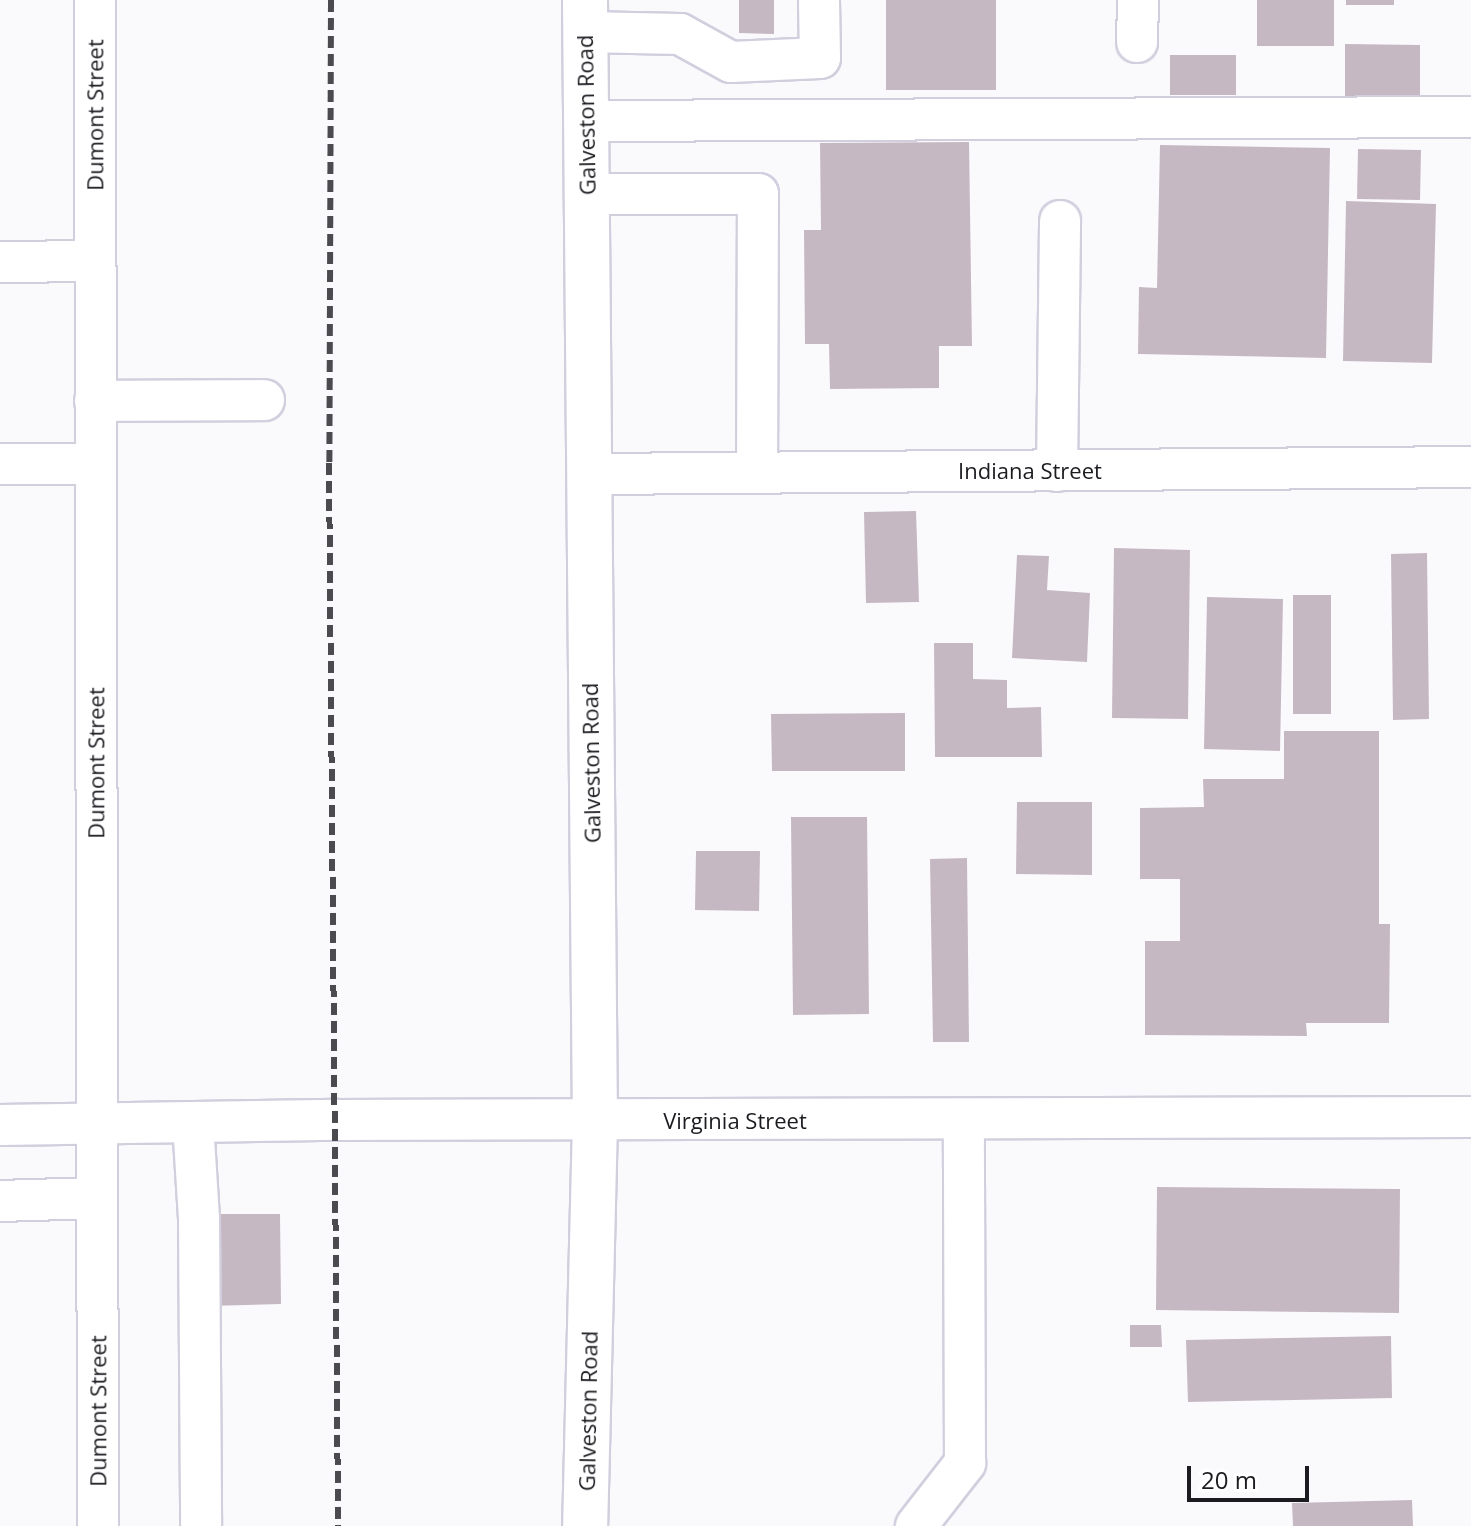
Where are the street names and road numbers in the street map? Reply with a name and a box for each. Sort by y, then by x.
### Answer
street label: Galveston Road [571,35,601,195]
street label: Dumont Street [82,39,108,191]
street label: Indiana Street [958,458,1102,484]
street label: Galveston Road [576,683,606,843]
street label: Dumont Street [83,687,109,839]
street label: Virginia Street [663,1108,807,1134]
street label: Galveston Road [573,1331,603,1491]
street label: Dumont Street [85,1335,111,1487]

